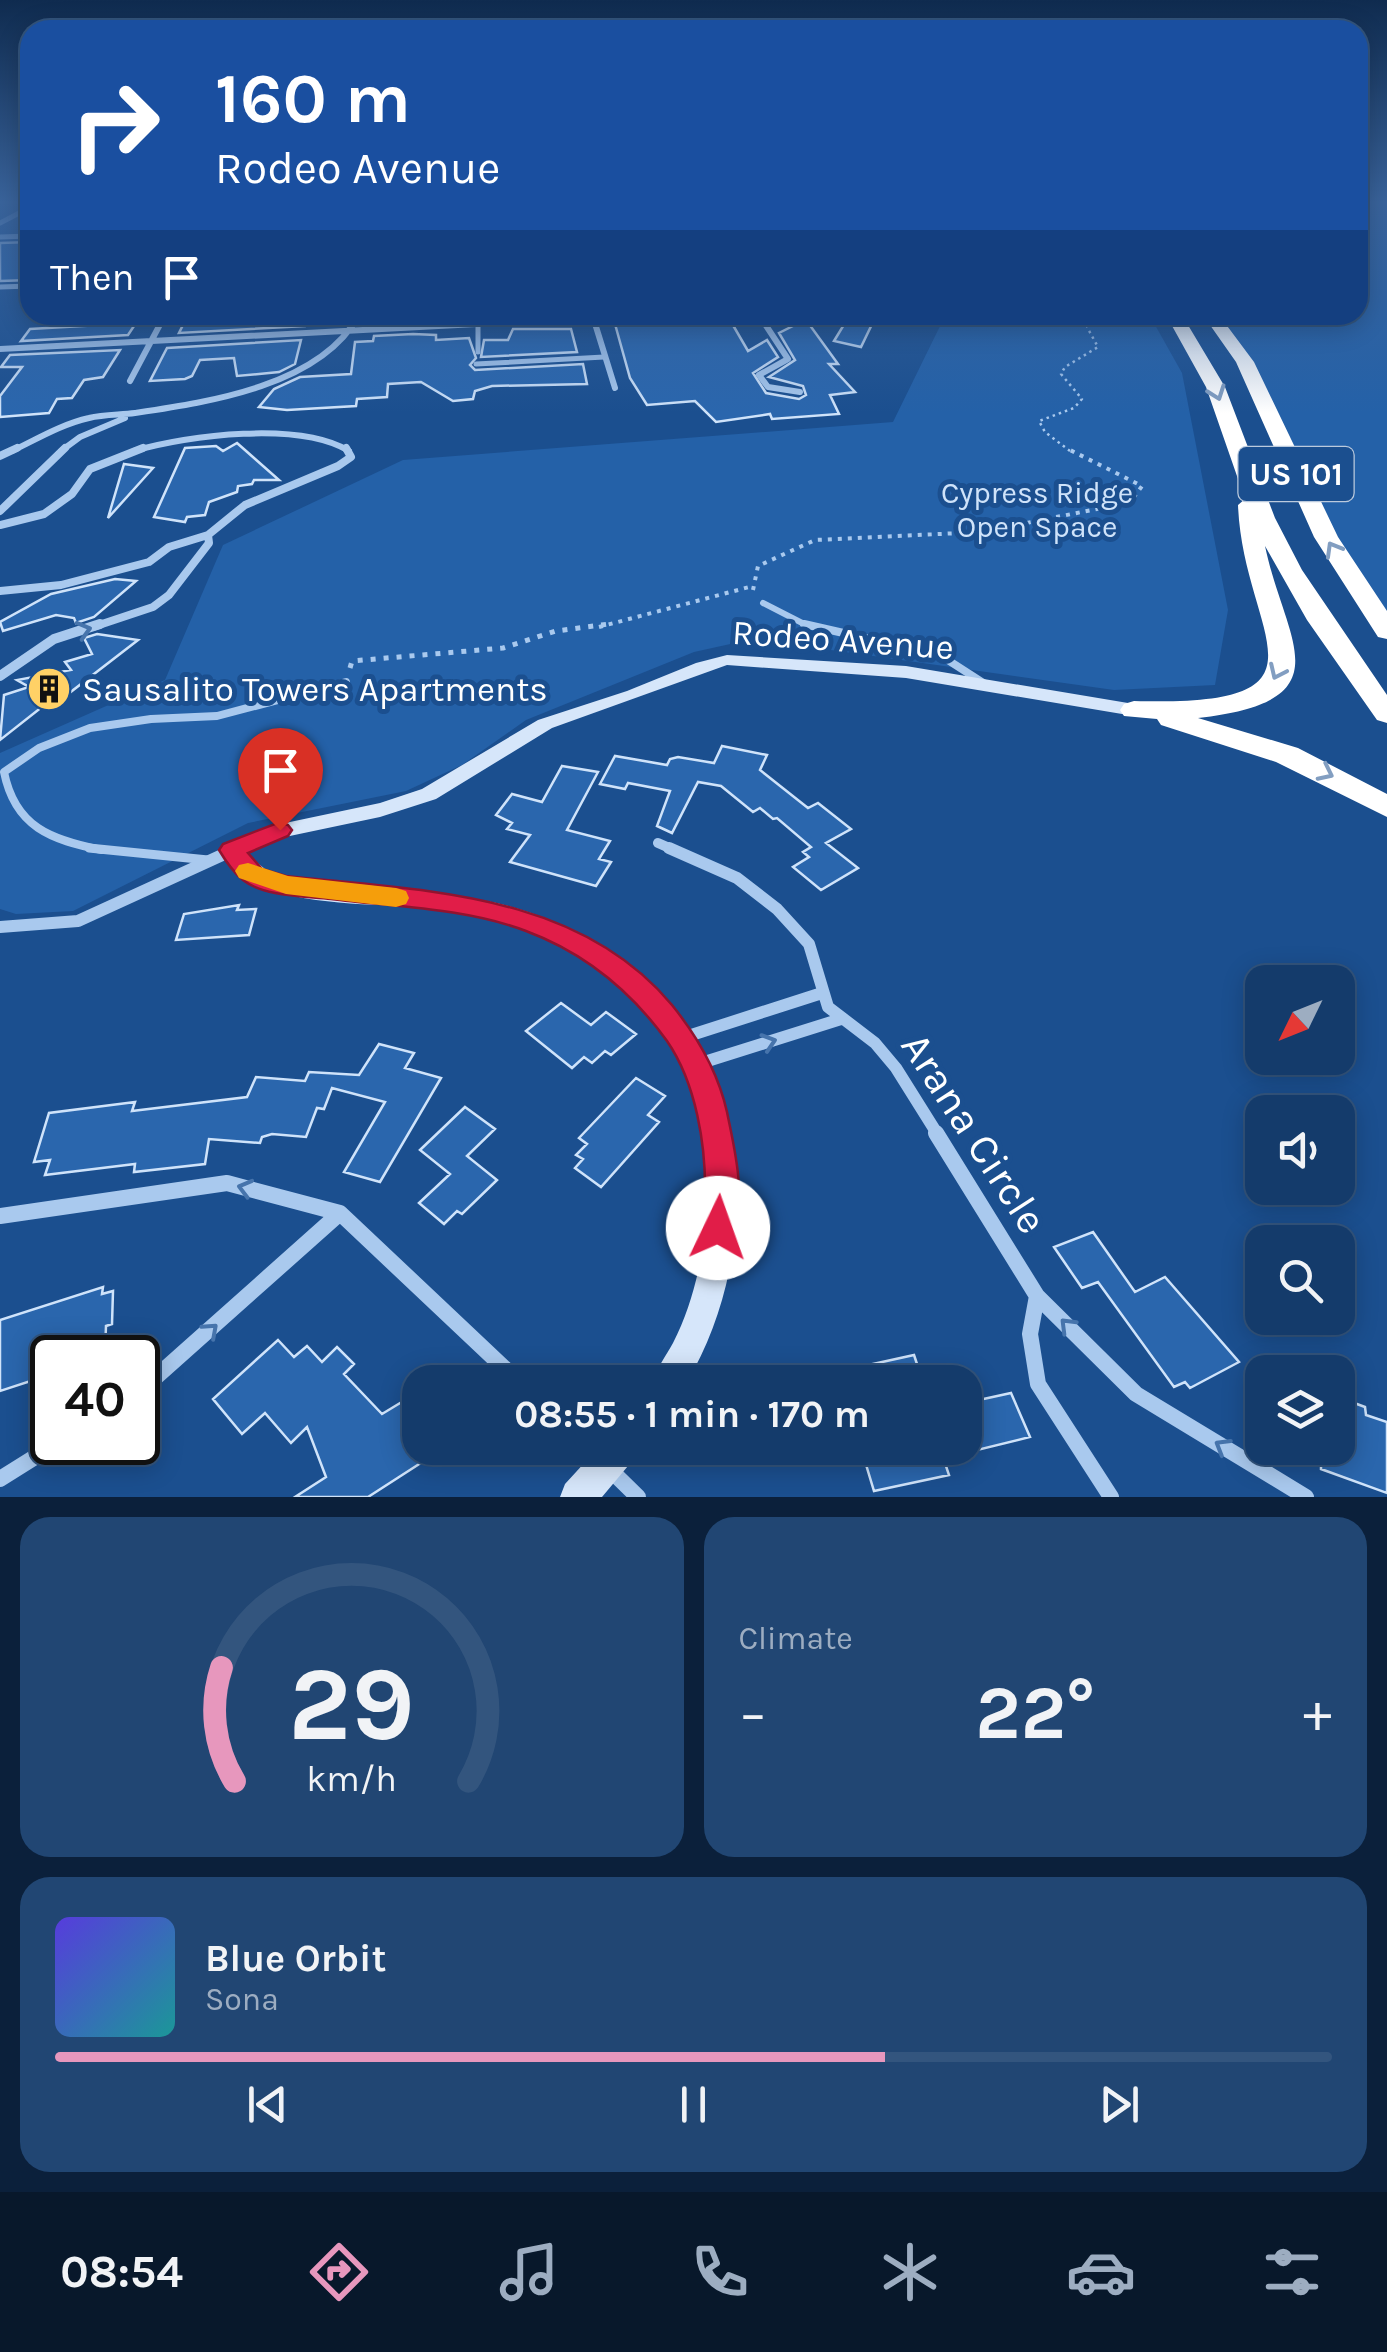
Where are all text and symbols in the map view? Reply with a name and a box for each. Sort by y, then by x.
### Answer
text: 160 m [215,58,411,140]
icon: right [50,60,180,190]
text: Rodeo Avenue [215,142,500,194]
icon: arrive [154,250,209,305]
text: Then [50,255,134,300]
one-way arrow [1205,383,1225,401]
road number: US 101 [1238,447,1354,501]
park label: Cypress Ridge Open Space [941,475,1133,545]
one-way arrow [1326,542,1346,560]
street label: Rodeo Avenue [731,612,955,668]
one-way arrow [75,621,92,642]
one-way arrow [1269,662,1289,680]
building icon: Sausalito Towers Apartments [26,666,72,712]
place label: Sausalito Towers Apartments [82,669,548,710]
pin [238,728,323,831]
icon: arrive [253,743,308,798]
one-way arrow [1316,761,1334,781]
north arrow [1245,965,1355,1075]
map controls [1245,965,1355,1465]
street label: Arana Circle [891,1023,1057,1243]
one-way arrow [760,1033,777,1054]
button: sound [1245,1095,1355,1205]
position arrow [666,1176,770,1280]
one-way arrow [238,1179,255,1200]
button: search [1245,1225,1355,1335]
one-way arrow [1061,1319,1079,1337]
one-way arrow [199,1324,218,1342]
speed limit sign: 40 [30,1335,160,1465]
button: layers [1245,1355,1355,1465]
text: 08:55 · 1 min · 170 m [514,1392,870,1437]
one-way arrow [1215,1439,1233,1458]
text: Climate [739,1620,853,1657]
text: 29 [289,1644,415,1765]
text: 22° [975,1669,1095,1757]
text: − [739,1681,767,1745]
text: + [1303,1681,1332,1745]
text: km/h [306,1758,397,1800]
text: Blue Orbit [205,1936,386,1981]
text: Sona [205,1981,279,2018]
icon: previous [240,2077,295,2132]
icon: pause [666,2077,721,2132]
icon: next [1092,2077,1147,2132]
icon: directions [304,2237,374,2307]
icon: music [494,2237,564,2307]
icon: phone [685,2237,755,2307]
icon: climate [875,2237,945,2307]
icon: car [1066,2237,1136,2307]
icon: filters [1257,2237,1327,2307]
text: 08:54 [60,2246,183,2298]

